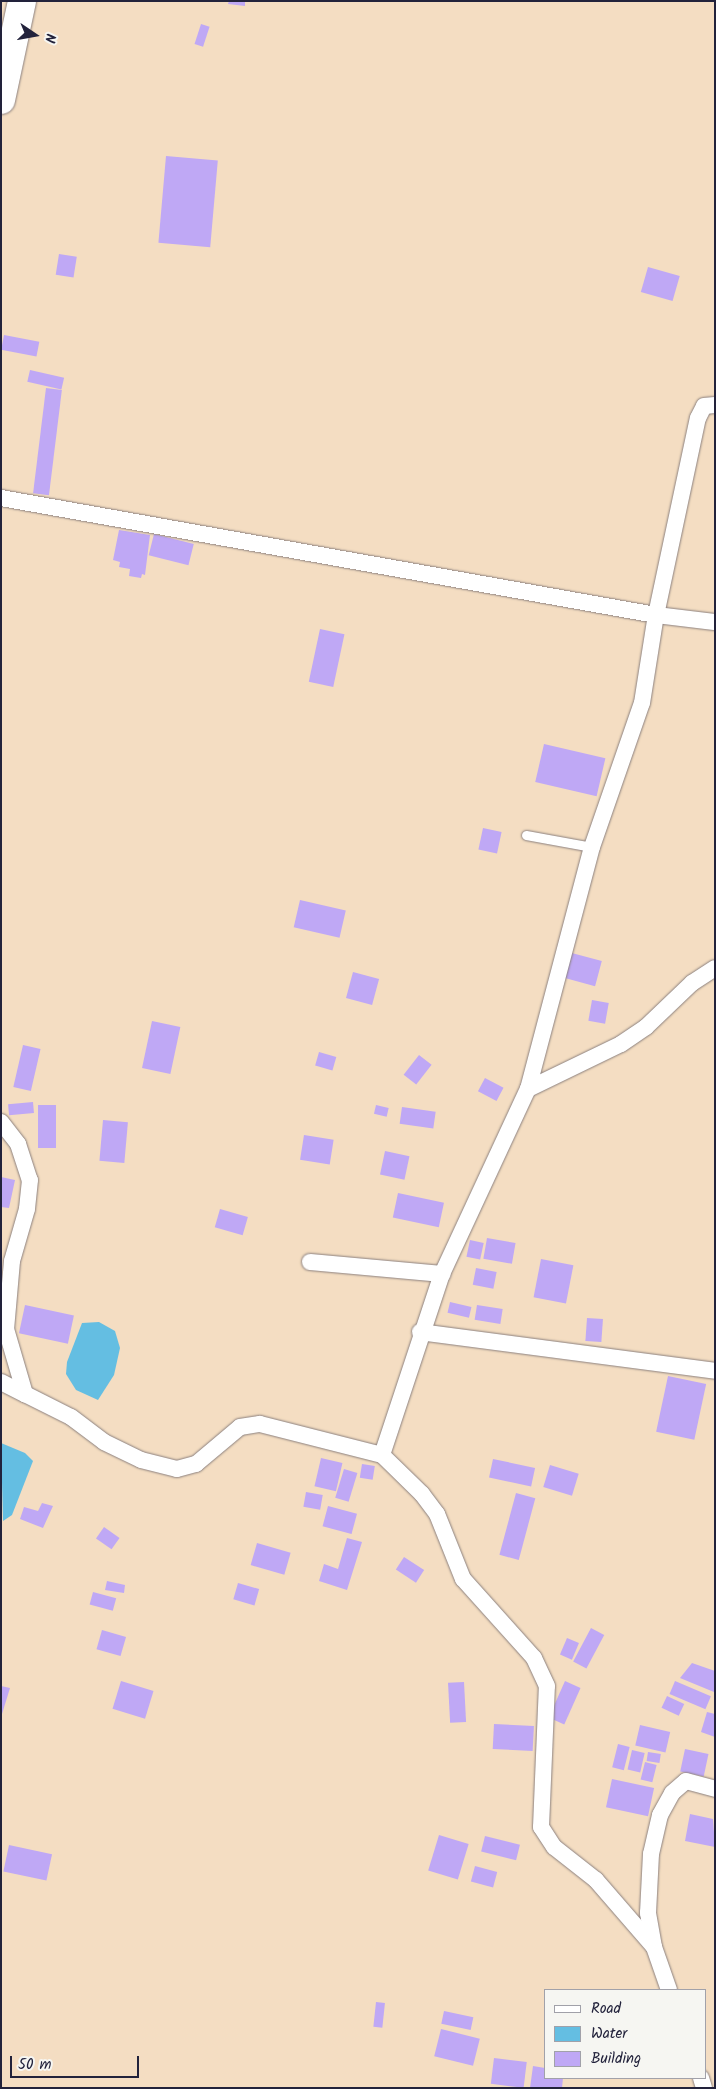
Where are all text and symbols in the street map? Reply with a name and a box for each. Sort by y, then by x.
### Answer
north arrow [10,10,60,60]
text: N [38,32,61,45]
legend [544,1989,706,2079]
text: Road [591,1997,621,2021]
text: Water [591,2022,627,2046]
scale bar [12,2046,141,2078]
text: Building [591,2047,641,2071]
text: 50 m [18,2053,52,2077]

